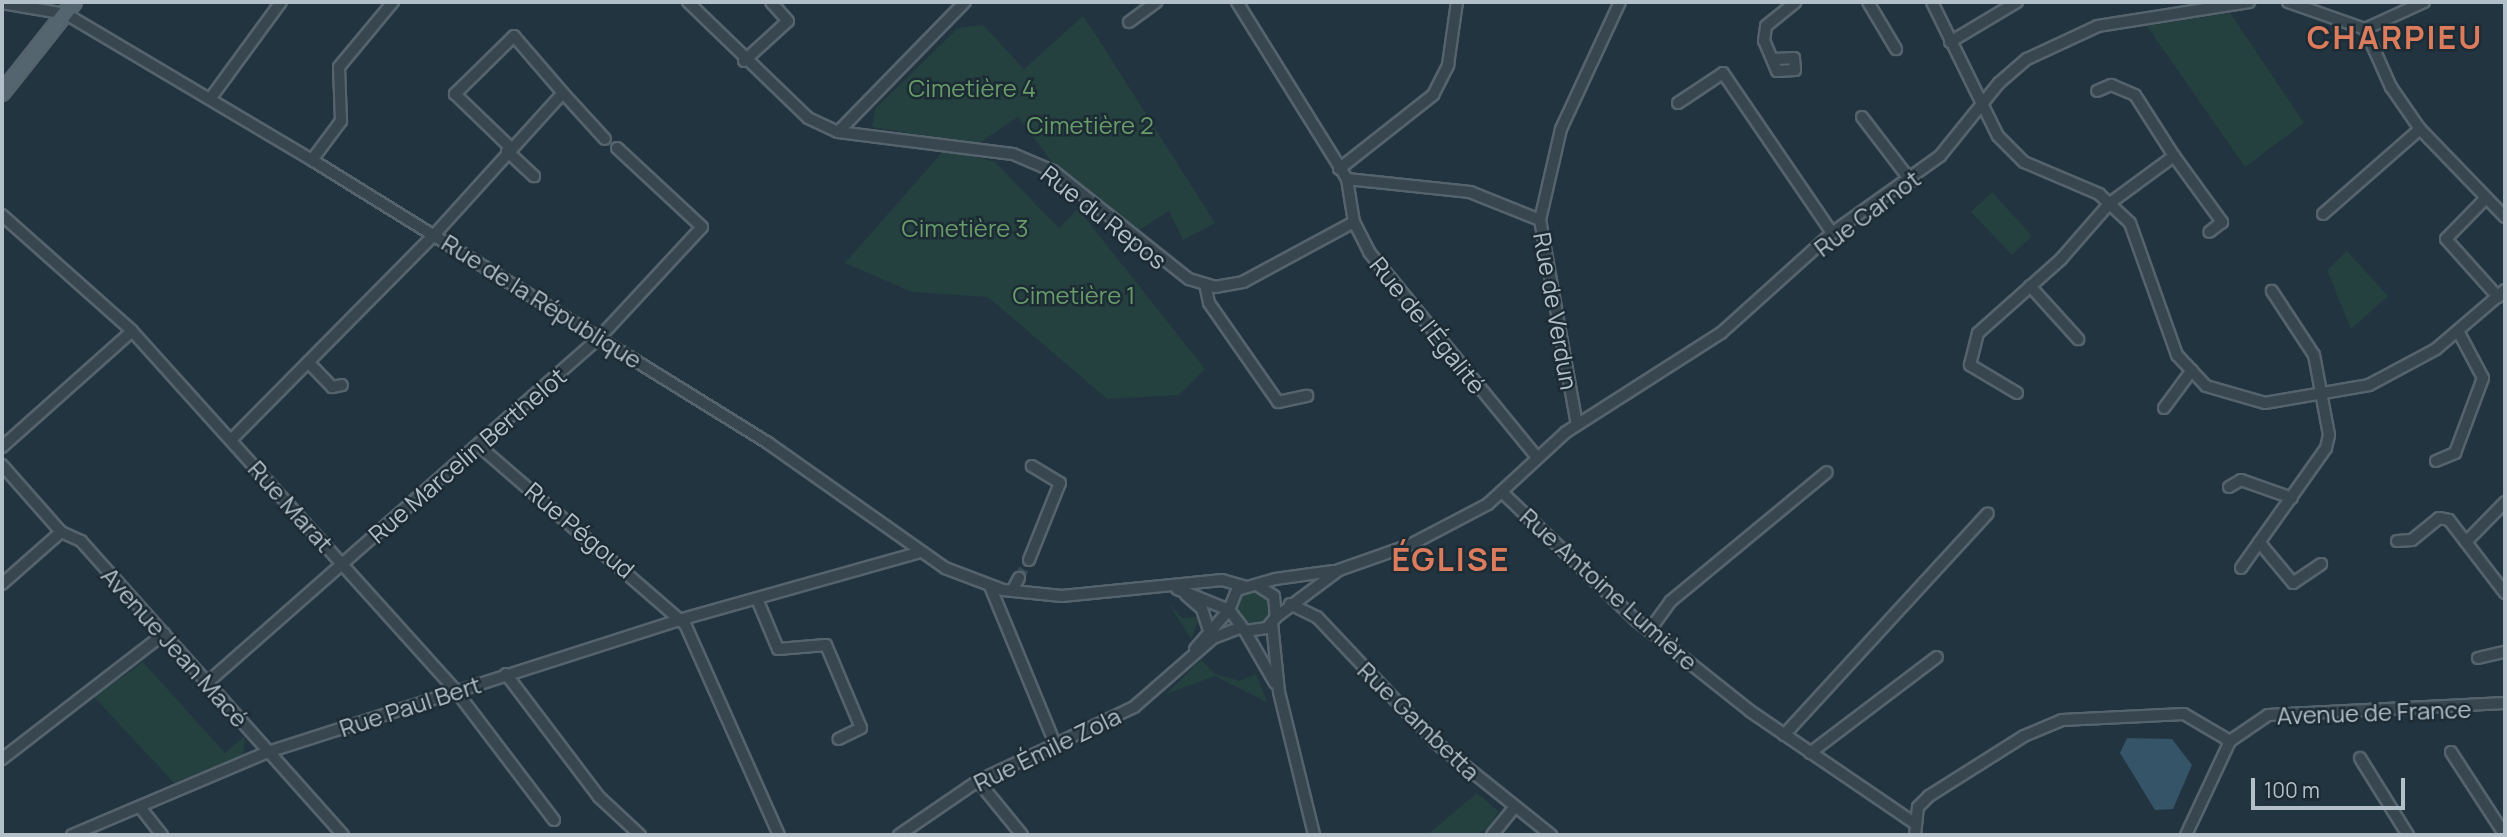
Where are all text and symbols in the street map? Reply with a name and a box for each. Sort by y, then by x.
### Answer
district label: CHARPIEU [2308,18,2482,56]
park label: Cimetière 4 [908,74,1036,102]
park label: Cimetière 2 [1026,111,1154,139]
street label: Rue du Repos [1036,159,1172,275]
street label: Rue Carnot [1808,164,1926,262]
park label: Cimetière 3 [902,214,1028,242]
street label: Rue de la République [437,228,647,374]
street label: Rue de Verdun [1528,230,1584,392]
street label: Rue de l'Égalité [1364,251,1492,399]
park label: Cimetière 1 [1013,281,1135,309]
street label: Rue Marcelin Berthelot [362,361,572,549]
street label: Rue Marat [243,454,339,558]
street label: Rue Pégoud [520,476,640,584]
street label: Rue Antoine Lumière [1514,502,1704,676]
district label: ÉGLISE [1392,540,1510,578]
street label: Avenue Jean Macé [96,561,254,733]
street label: Rue Gambetta [1352,656,1486,786]
street label: Rue Paul Bert [336,670,484,742]
street label: Avenue de France [2276,694,2472,730]
street label: Rue Émile Zola [969,701,1125,797]
scale bar [2255,764,2409,808]
text: 100 m [2264,776,2320,804]

